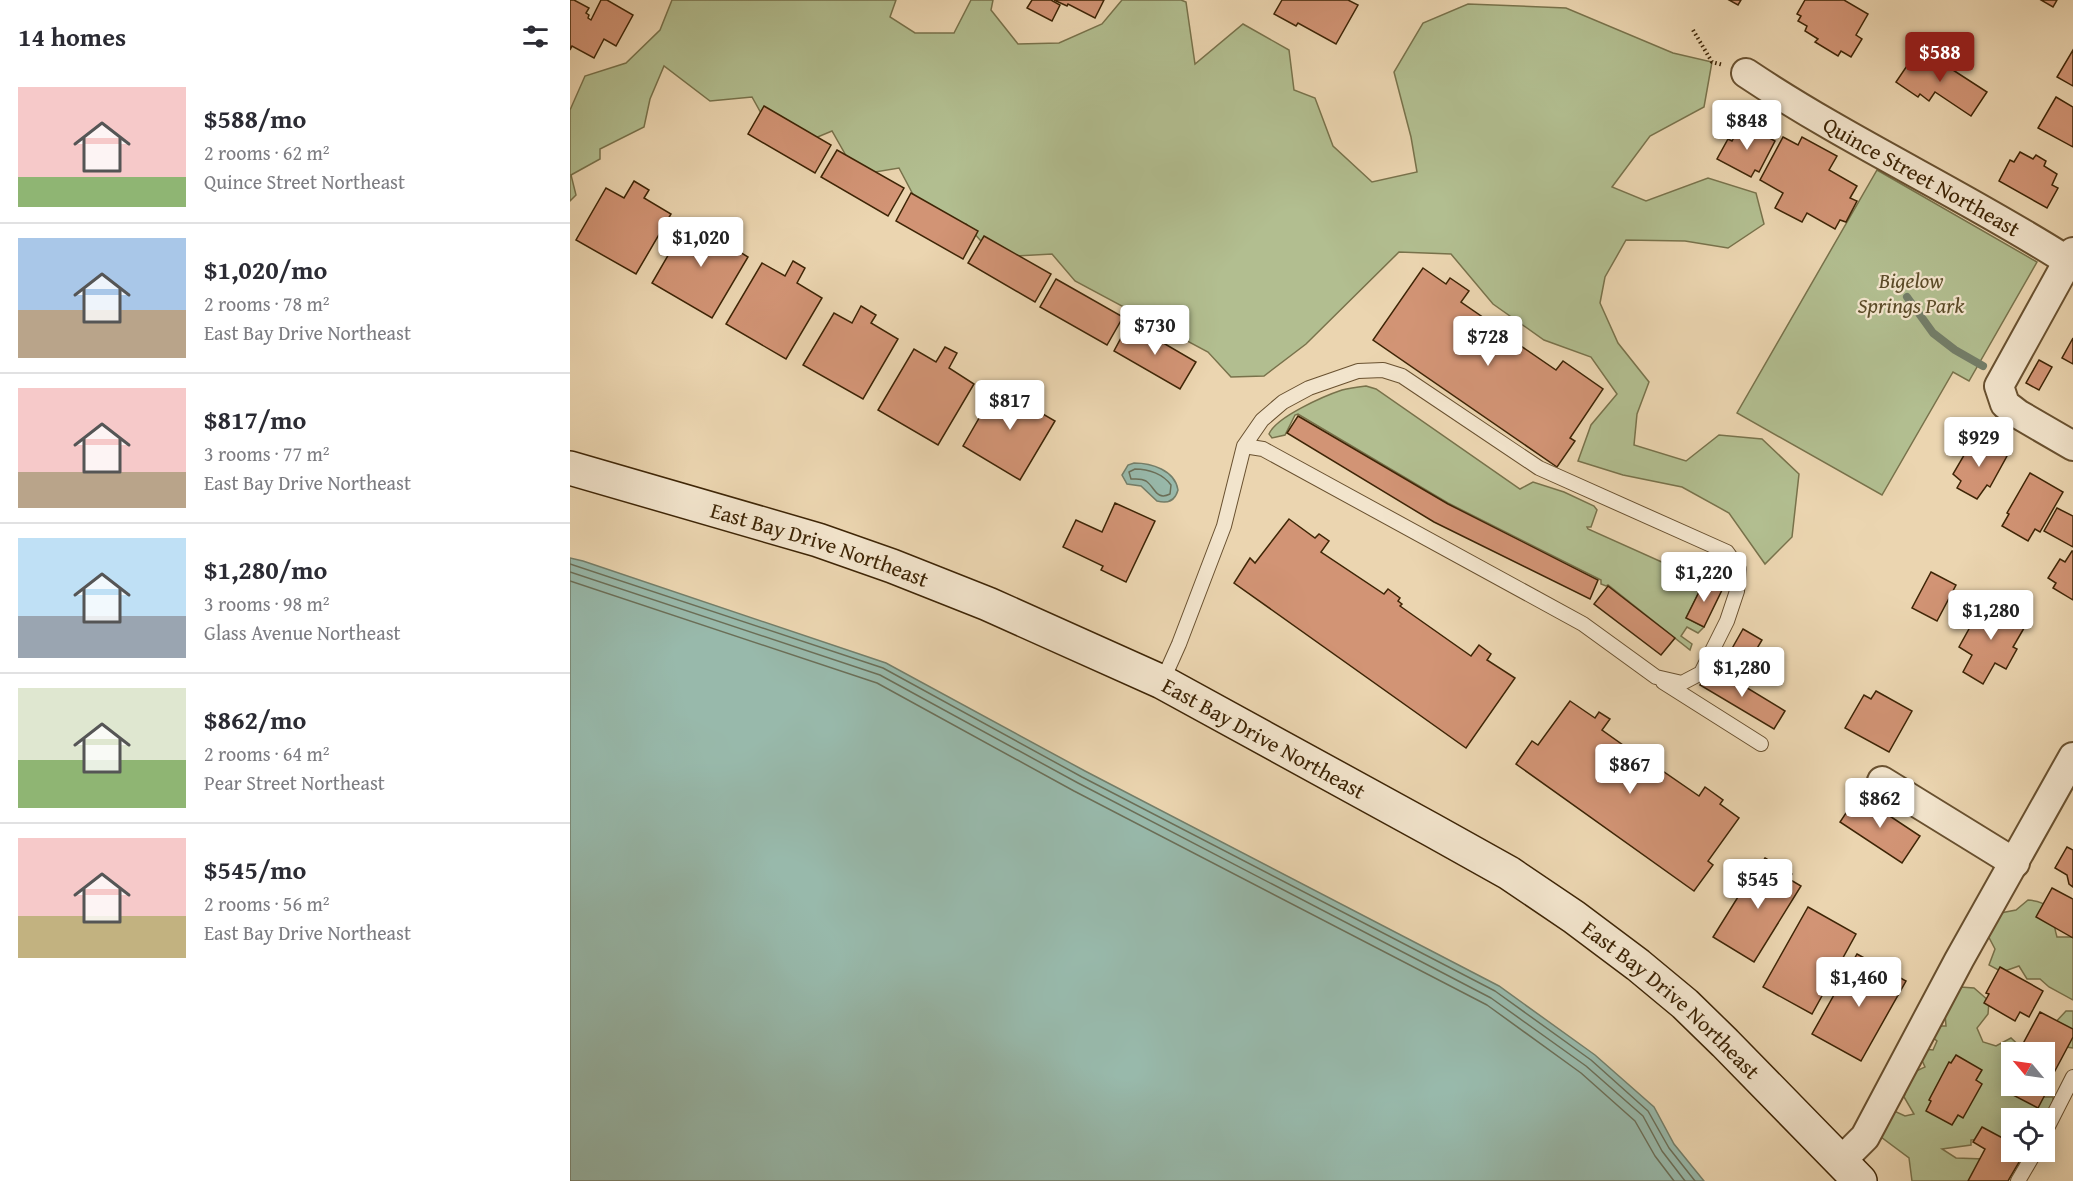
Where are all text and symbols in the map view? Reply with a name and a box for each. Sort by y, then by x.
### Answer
text: 14 homes [18,17,126,56]
icon: filters [519,20,552,53]
pin: $588 [1904,32,1976,83]
text: $588 [1919,37,1961,66]
text: $588/mo [204,99,306,138]
pin: $848 [1711,100,1783,151]
text: $848 [1726,105,1768,134]
street label: Quince Street Northeast [1817,108,2027,245]
icon: home [66,111,138,183]
text: 2 rooms · 62 m² [204,138,330,167]
text: Quince Street Northeast [204,167,405,196]
pin: $1,020 [652,217,750,268]
text: $1,020 [672,222,730,251]
text: $1,020/mo [204,250,327,289]
icon: home [66,262,138,334]
park label: Bigelow Springs Park [1858,264,1965,321]
text: 2 rooms · 78 m² [204,289,330,318]
pin: $730 [1119,305,1191,356]
text: $730 [1134,310,1176,339]
pin: $728 [1452,316,1524,367]
text: East Bay Drive Northeast [204,318,411,347]
text: $728 [1467,321,1509,350]
pin: $817 [974,380,1046,431]
text: $817 [989,385,1031,414]
text: $817/mo [204,400,306,439]
icon: home [66,412,138,484]
pin: $929 [1943,417,2015,468]
text: $929 [1958,422,2000,451]
text: 3 rooms · 77 m² [204,439,330,468]
text: East Bay Drive Northeast [204,468,411,497]
street label: East Bay Drive Northeast [707,494,934,595]
text: $1,280/mo [204,550,327,589]
pin: $1,220 [1655,552,1753,603]
text: $1,220 [1675,557,1733,586]
icon: home [66,562,138,634]
text: 3 rooms · 98 m² [204,589,330,618]
pin: $1,280 [1942,590,2040,641]
text: $1,280 [1962,595,2020,624]
text: Glass Avenue Northeast [204,618,401,647]
pin: $1,280 [1693,647,1791,698]
text: $1,280 [1713,652,1771,681]
street label: East Bay Drive Northeast [1156,669,1372,807]
text: $862/mo [204,700,306,739]
icon: home [66,712,138,784]
text: 2 rooms · 64 m² [204,739,330,768]
pin: $867 [1594,744,1666,795]
text: $867 [1609,749,1651,778]
text: Pear Street Northeast [204,768,385,797]
pin: $862 [1844,778,1916,829]
text: $862 [1859,783,1901,812]
text: $545/mo [204,850,306,889]
pin: $545 [1722,859,1794,910]
icon: home [66,862,138,934]
text: $545 [1737,864,1779,893]
text: 2 rooms · 56 m² [204,889,330,918]
street label: East Bay Drive Northeast [1575,912,1768,1086]
text: East Bay Drive Northeast [204,918,411,947]
pin: $1,460 [1810,957,1908,1008]
text: $1,460 [1830,962,1888,991]
north arrow [2001,1042,2055,1096]
map controls [2001,1042,2055,1162]
button: locate [2001,1108,2055,1162]

